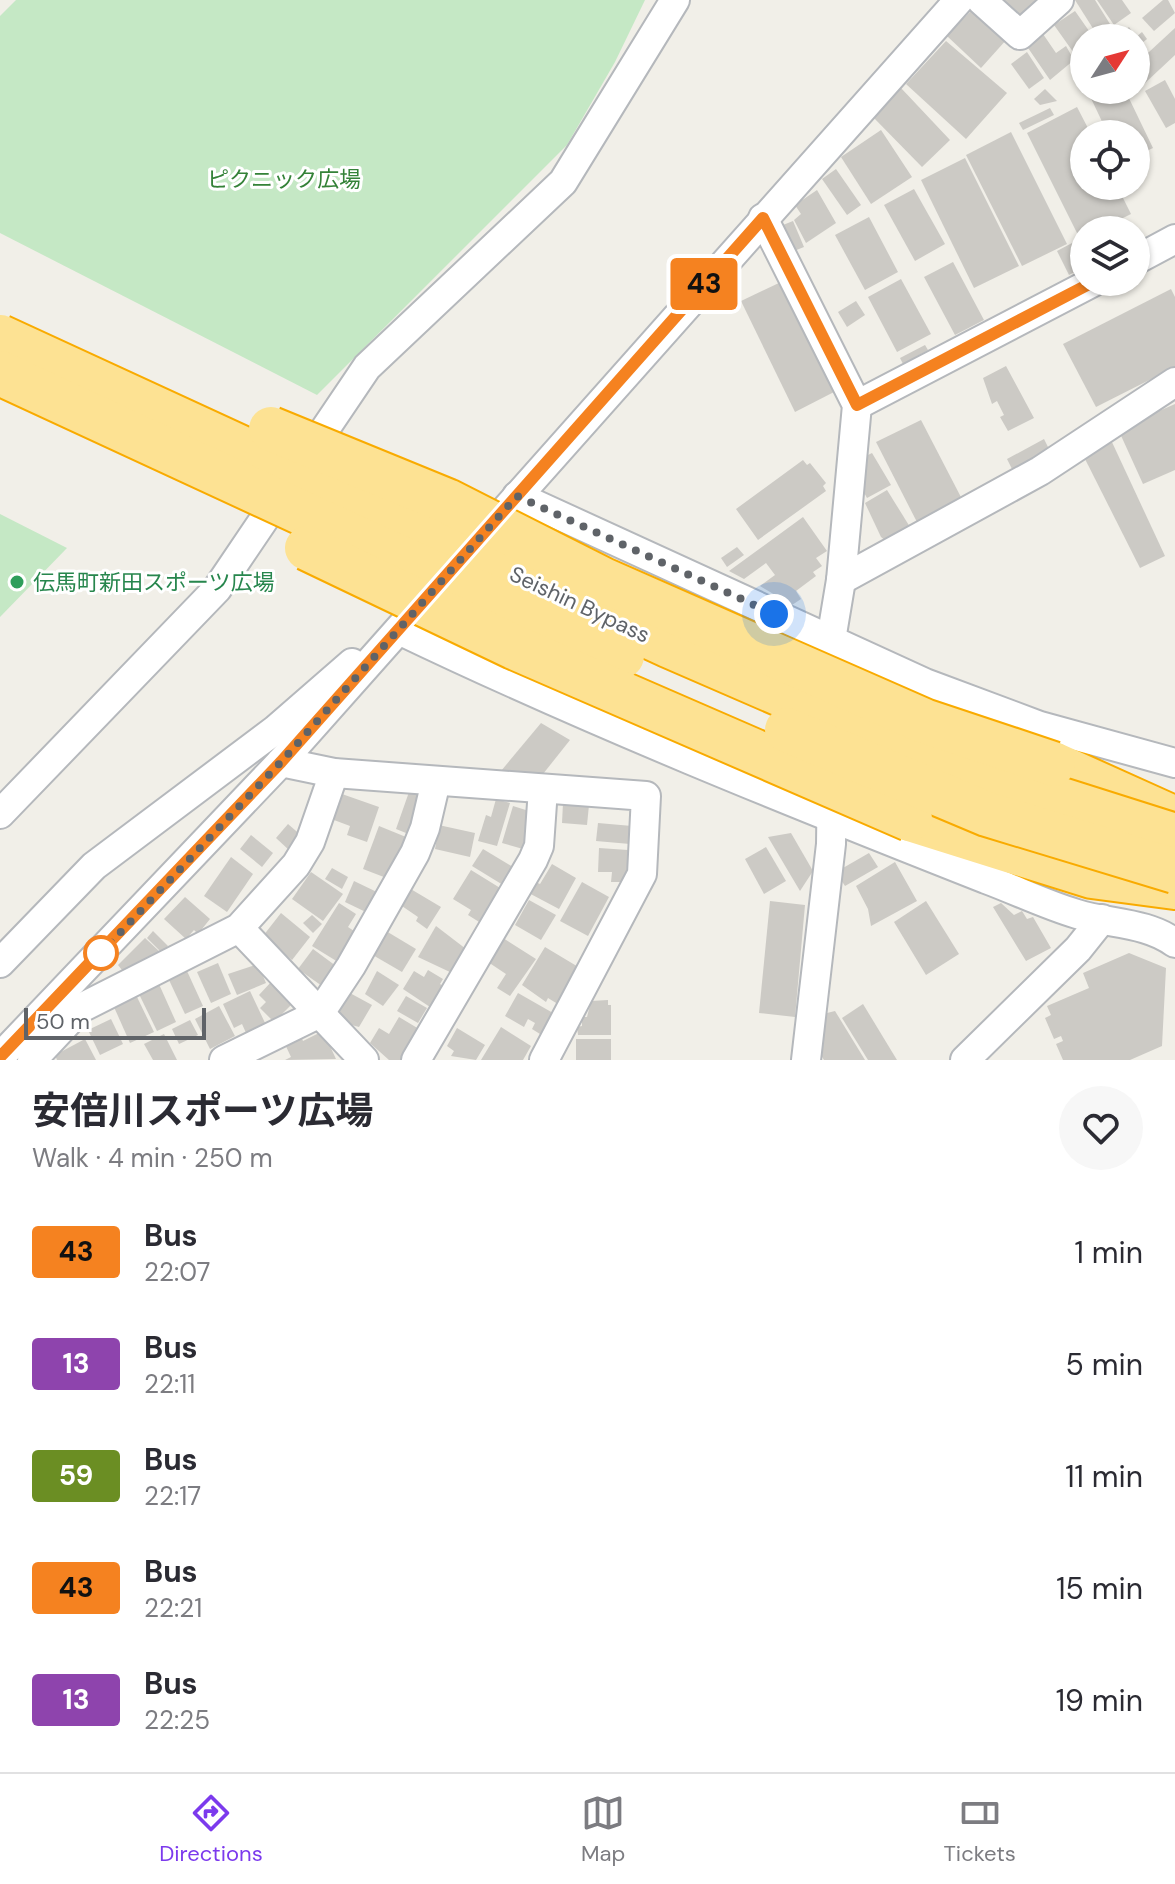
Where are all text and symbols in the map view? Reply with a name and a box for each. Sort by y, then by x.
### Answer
north arrow [1070,24,1150,104]
map controls [1070,24,1150,296]
button: locate [1070,120,1150,200]
park label: ピクニック広場 [207,165,361,194]
button: layers [1070,216,1150,296]
line badge: 43 [668,258,740,310]
text: 43 [686,265,722,302]
street label: Seishin Bypass [505,559,654,650]
place label: 伝馬町新田スポーツ広場 [33,568,275,597]
marker: 伝馬町新田スポーツ広場 [8,573,26,591]
your location [754,594,794,634]
unlabelled marker [84,936,118,970]
scale bar [24,1004,206,1040]
text: 50 m [36,1007,90,1036]
text: 安倍川スポーツ広場 [32,1086,373,1136]
button: heart [1059,1086,1143,1170]
text: Walk · 4 min · 250 m [32,1141,273,1175]
text: Bus [144,1216,198,1255]
text: 43 [58,1233,94,1270]
text: 1 min [1075,1233,1143,1272]
text: 22:07 [144,1255,211,1289]
text: Bus [144,1328,198,1367]
text: 13 [62,1345,90,1382]
text: 5 min [1066,1345,1143,1384]
text: 22:11 [144,1367,195,1401]
text: Bus [144,1440,198,1479]
text: 59 [59,1457,93,1494]
text: 11 min [1065,1457,1143,1496]
text: 22:17 [144,1479,201,1513]
text: Bus [144,1552,198,1591]
text: 43 [58,1569,94,1606]
text: 15 min [1056,1569,1143,1608]
text: 22:21 [144,1591,202,1625]
text: Bus [144,1664,198,1703]
text: 13 [62,1681,90,1718]
text: 19 min [1056,1681,1143,1720]
text: 22:25 [144,1703,210,1737]
tab: Directions [159,1791,263,1868]
tab: Map [581,1791,625,1868]
tab: Tickets [944,1791,1016,1868]

